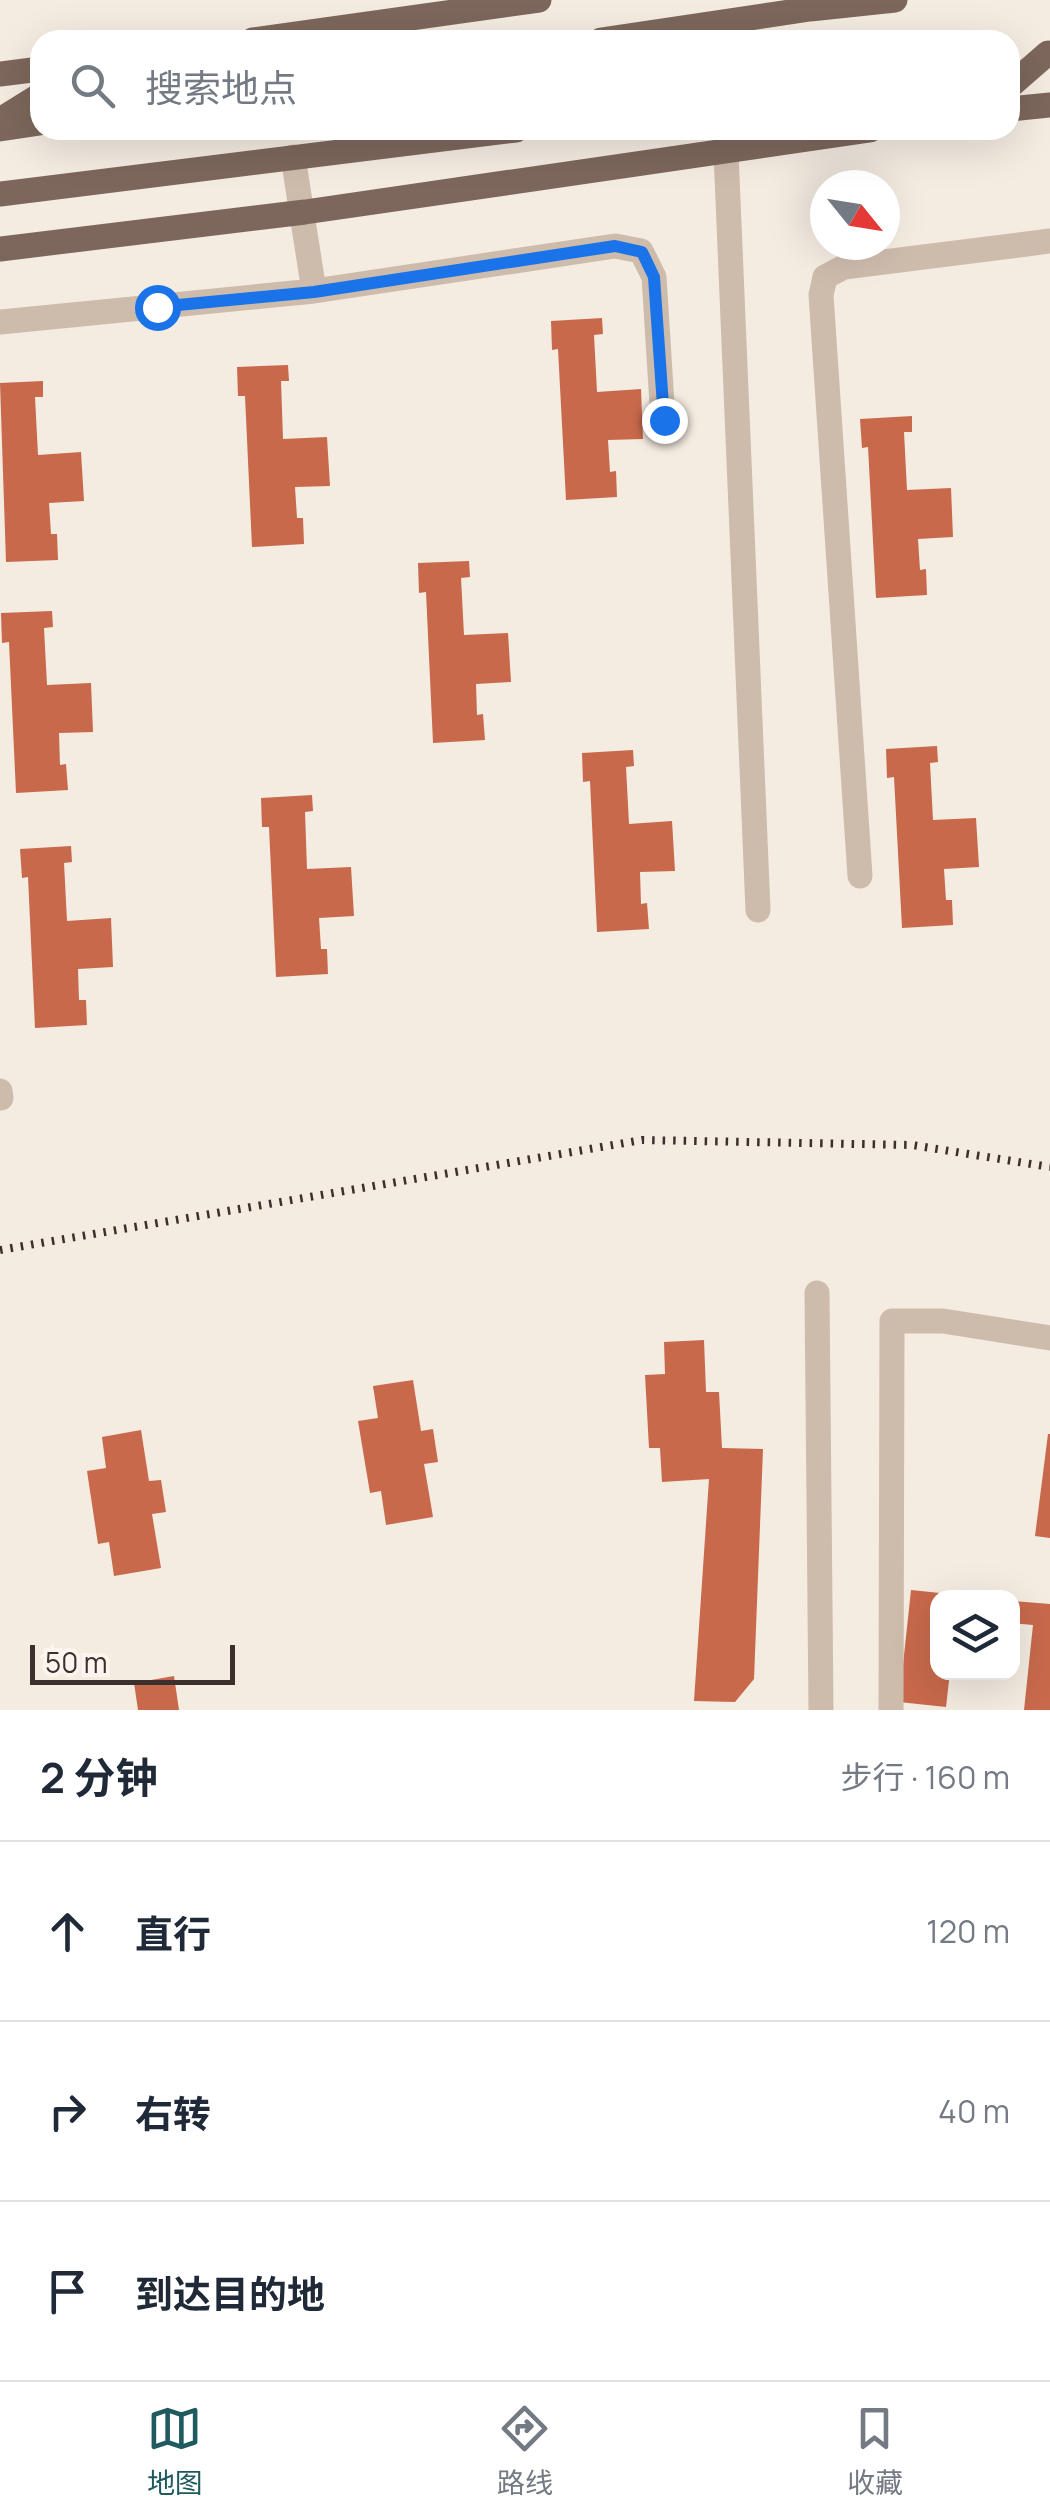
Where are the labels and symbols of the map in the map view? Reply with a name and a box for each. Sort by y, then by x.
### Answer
north arrow [810,170,900,260]
route start [135,285,181,331]
route end [642,398,688,444]
scale bar [30,1640,235,1684]

